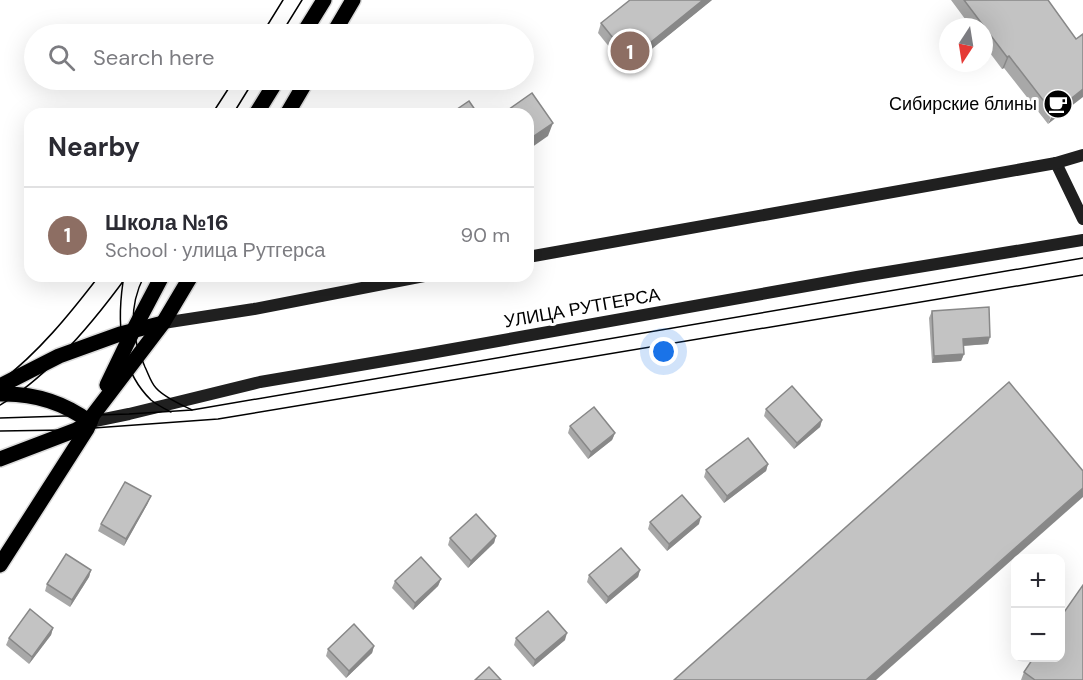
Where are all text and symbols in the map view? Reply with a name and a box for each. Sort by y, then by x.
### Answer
north arrow [939,18,993,72]
search box [24,24,534,90]
pin: 1 [610,28,650,74]
icon: search [45,41,78,74]
text: Search here [93,43,214,72]
cafe icon: Сибирские блины [1042,88,1074,120]
place label: Сибирские блины [889,92,1037,116]
text: Nearby [48,130,140,164]
text: Школа №16 [105,208,229,237]
text: 1 [64,222,71,248]
text: 90 m [461,222,510,248]
text: School · улица Рутгерса [105,237,325,263]
street label: УЛИЦА РУТГЕРСА [502,282,662,334]
your location [649,337,678,366]
map controls [1011,554,1065,662]
button: + [1011,554,1065,608]
button: − [1011,608,1065,662]

